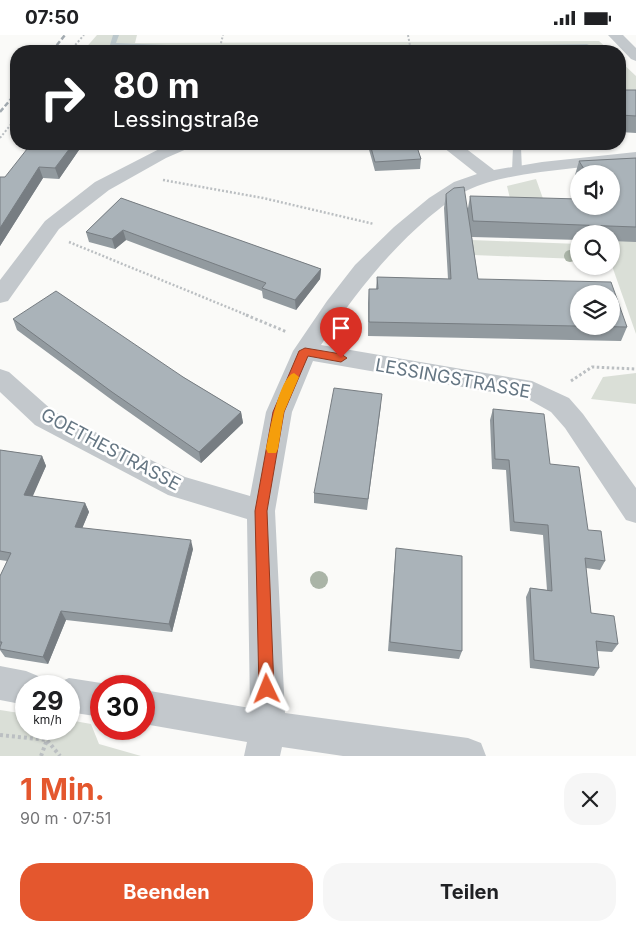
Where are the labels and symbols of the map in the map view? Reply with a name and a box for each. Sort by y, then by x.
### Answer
pin [320,307,362,358]
street label: LESSINGSTRASSE [374,354,532,402]
street label: GOETHESTRASSE [38,403,184,495]
position arrow [240,662,292,714]
speed limit sign: 30 [90,675,155,740]

